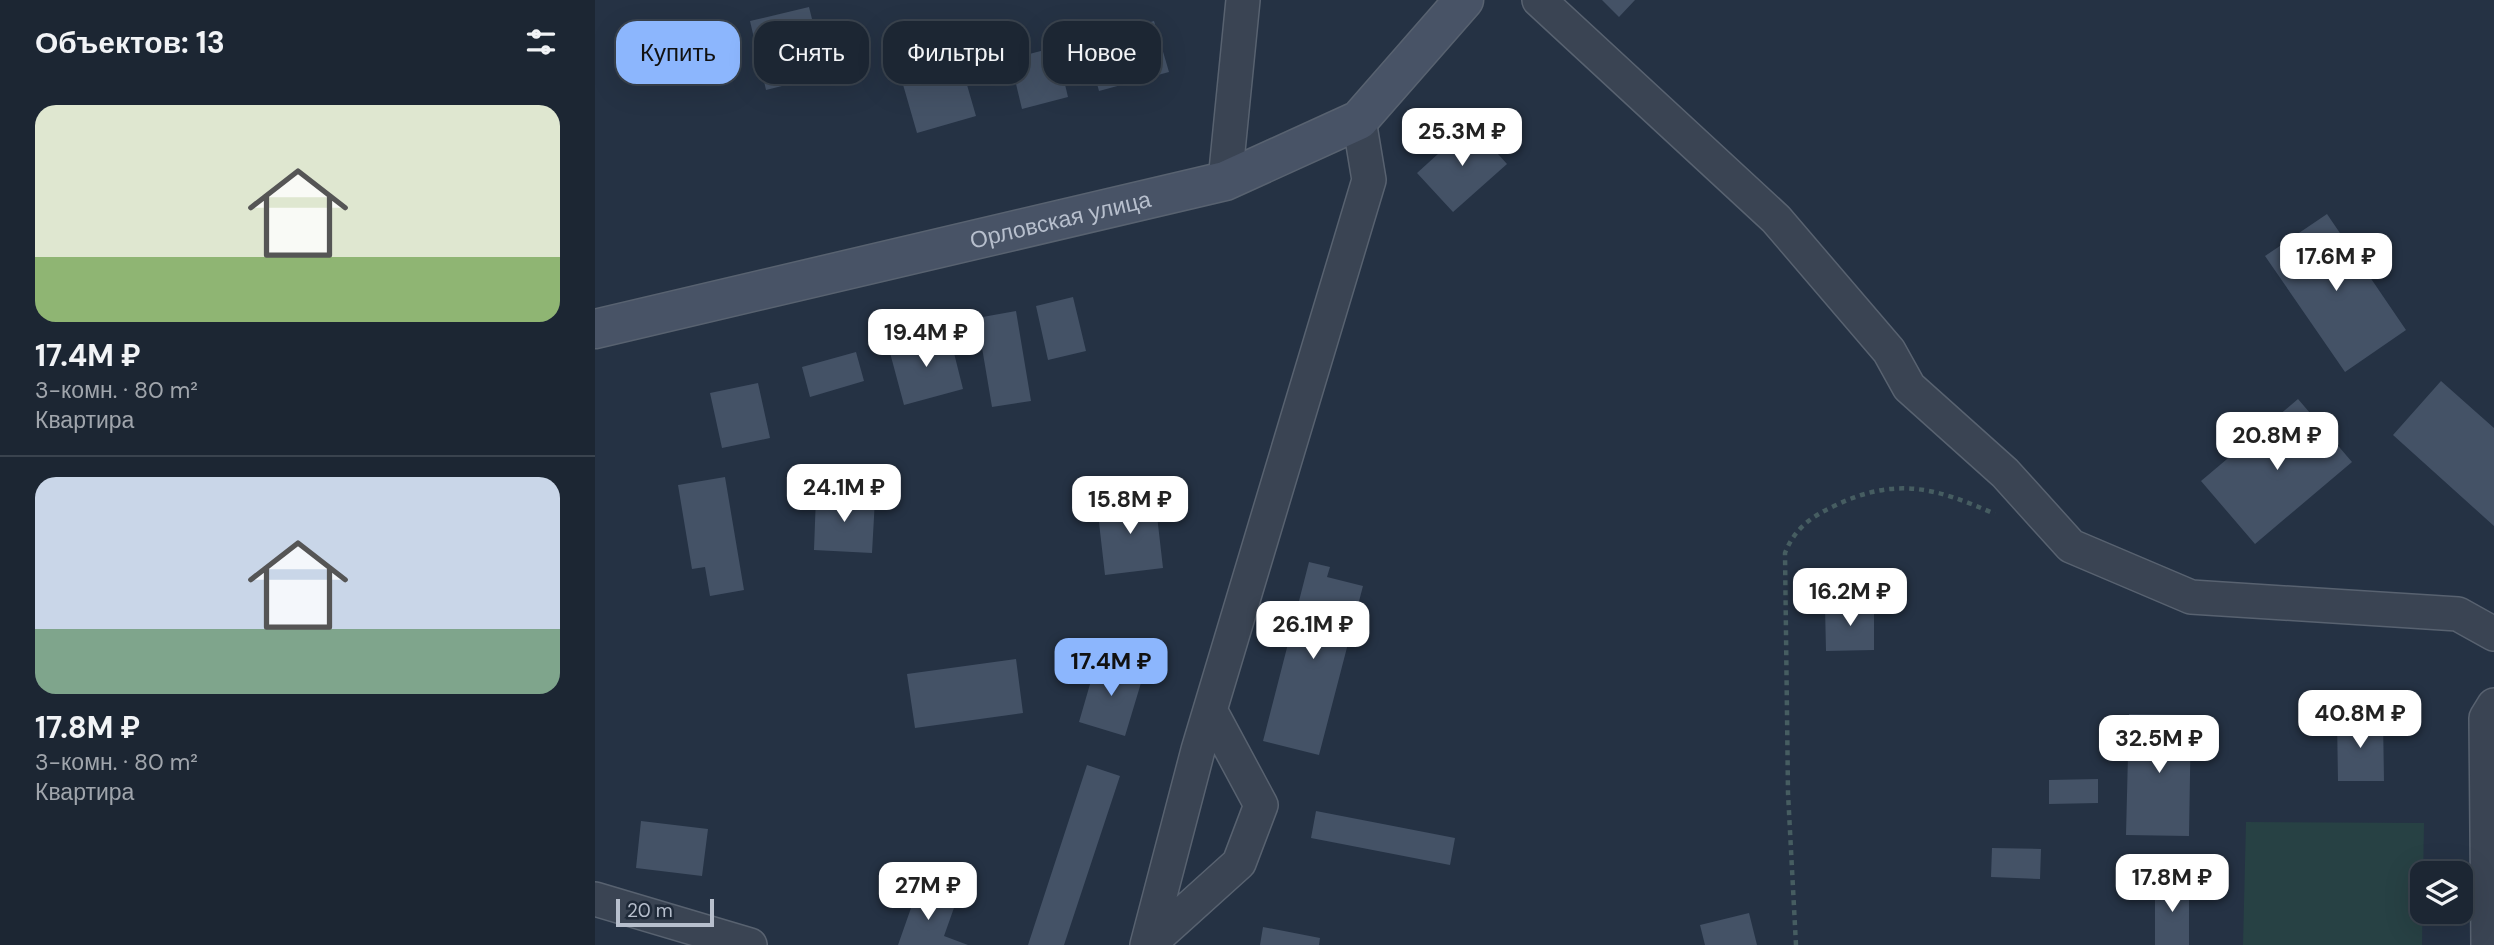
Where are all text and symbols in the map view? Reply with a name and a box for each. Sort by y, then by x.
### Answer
chip: Купить [616,21,740,84]
chip: Снять [754,21,869,84]
chip: Фильтры [883,21,1029,84]
chip: Новое [1043,21,1161,84]
text: Объектов: 13 [35,23,225,62]
icon: filters [522,23,560,61]
pin: 25.3M ₽ [1397,108,1527,168]
text: 25.3M ₽ [1418,116,1506,146]
icon: home [235,150,361,276]
street label: Орловская улица [967,184,1154,255]
pin: 17.6M ₽ [2271,233,2401,293]
text: 17.6M ₽ [2296,241,2376,271]
pin: 19.4M ₽ [861,310,991,369]
text: 19.4M ₽ [884,317,968,347]
text: 17.4M ₽ [35,336,141,375]
text: 3-комн. · 80 m² [35,375,198,405]
text: Квартира [35,405,134,435]
pin: 20.8M ₽ [2212,412,2342,472]
text: 20.8M ₽ [2232,420,2322,450]
pin: 24.1M ₽ [779,464,909,524]
text: 24.1M ₽ [803,472,885,502]
pin: 15.8M ₽ [1065,476,1195,536]
text: 15.8M ₽ [1088,484,1172,514]
icon: home [235,522,361,648]
pin: 16.2M ₽ [1785,568,1915,628]
text: 16.2M ₽ [1809,576,1891,606]
pin: 26.1M ₽ [1248,602,1378,661]
text: 26.1M ₽ [1272,609,1354,639]
pin: 17.4M ₽ [1046,638,1176,698]
text: 17.4M ₽ [1071,646,1151,676]
pin: 40.8M ₽ [2295,690,2425,750]
text: 40.8M ₽ [2314,698,2406,728]
text: 17.8M ₽ [35,708,140,747]
pin: 32.5M ₽ [2094,716,2224,775]
text: 32.5M ₽ [2115,723,2203,753]
text: 3-комн. · 80 m² [35,747,198,777]
text: Квартира [35,777,134,807]
pin: 17.8M ₽ [2107,855,2237,914]
map controls [2410,861,2473,924]
button: layers [2410,861,2473,924]
pin: 27M ₽ [879,862,977,922]
text: 17.8M ₽ [2132,862,2212,892]
text: 27M ₽ [895,870,961,900]
scale bar [616,896,714,928]
text: 20 m [627,898,673,923]

